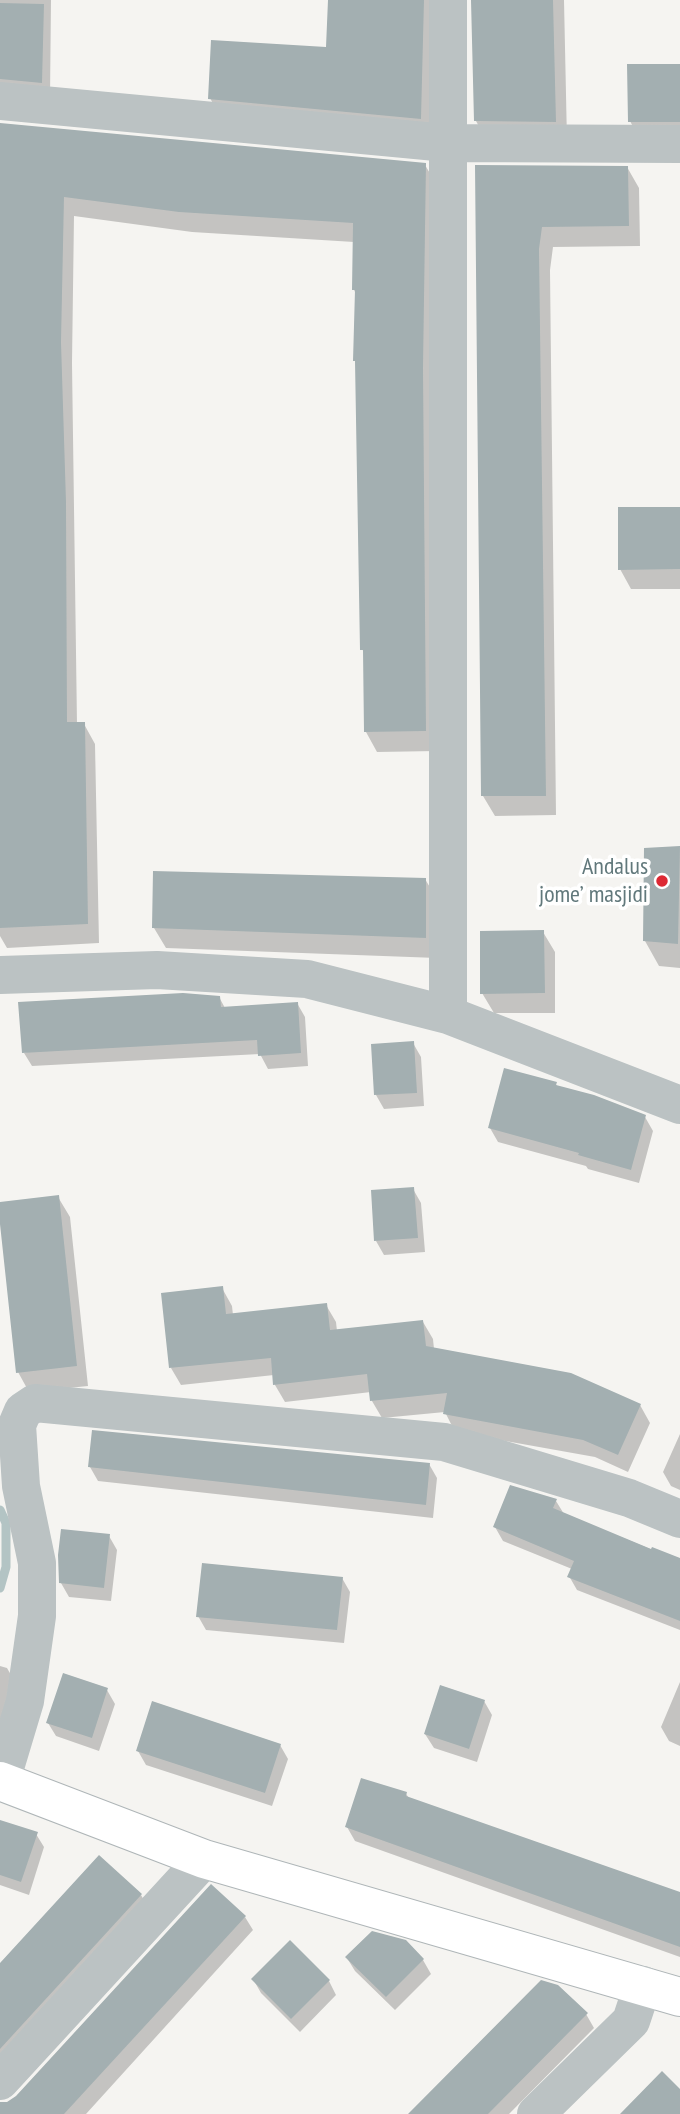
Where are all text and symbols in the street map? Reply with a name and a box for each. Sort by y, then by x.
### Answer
place label: Andalus jome’ masjidi [539,853,648,909]
marker: Andalus jome’ masjidi [654,873,670,889]

